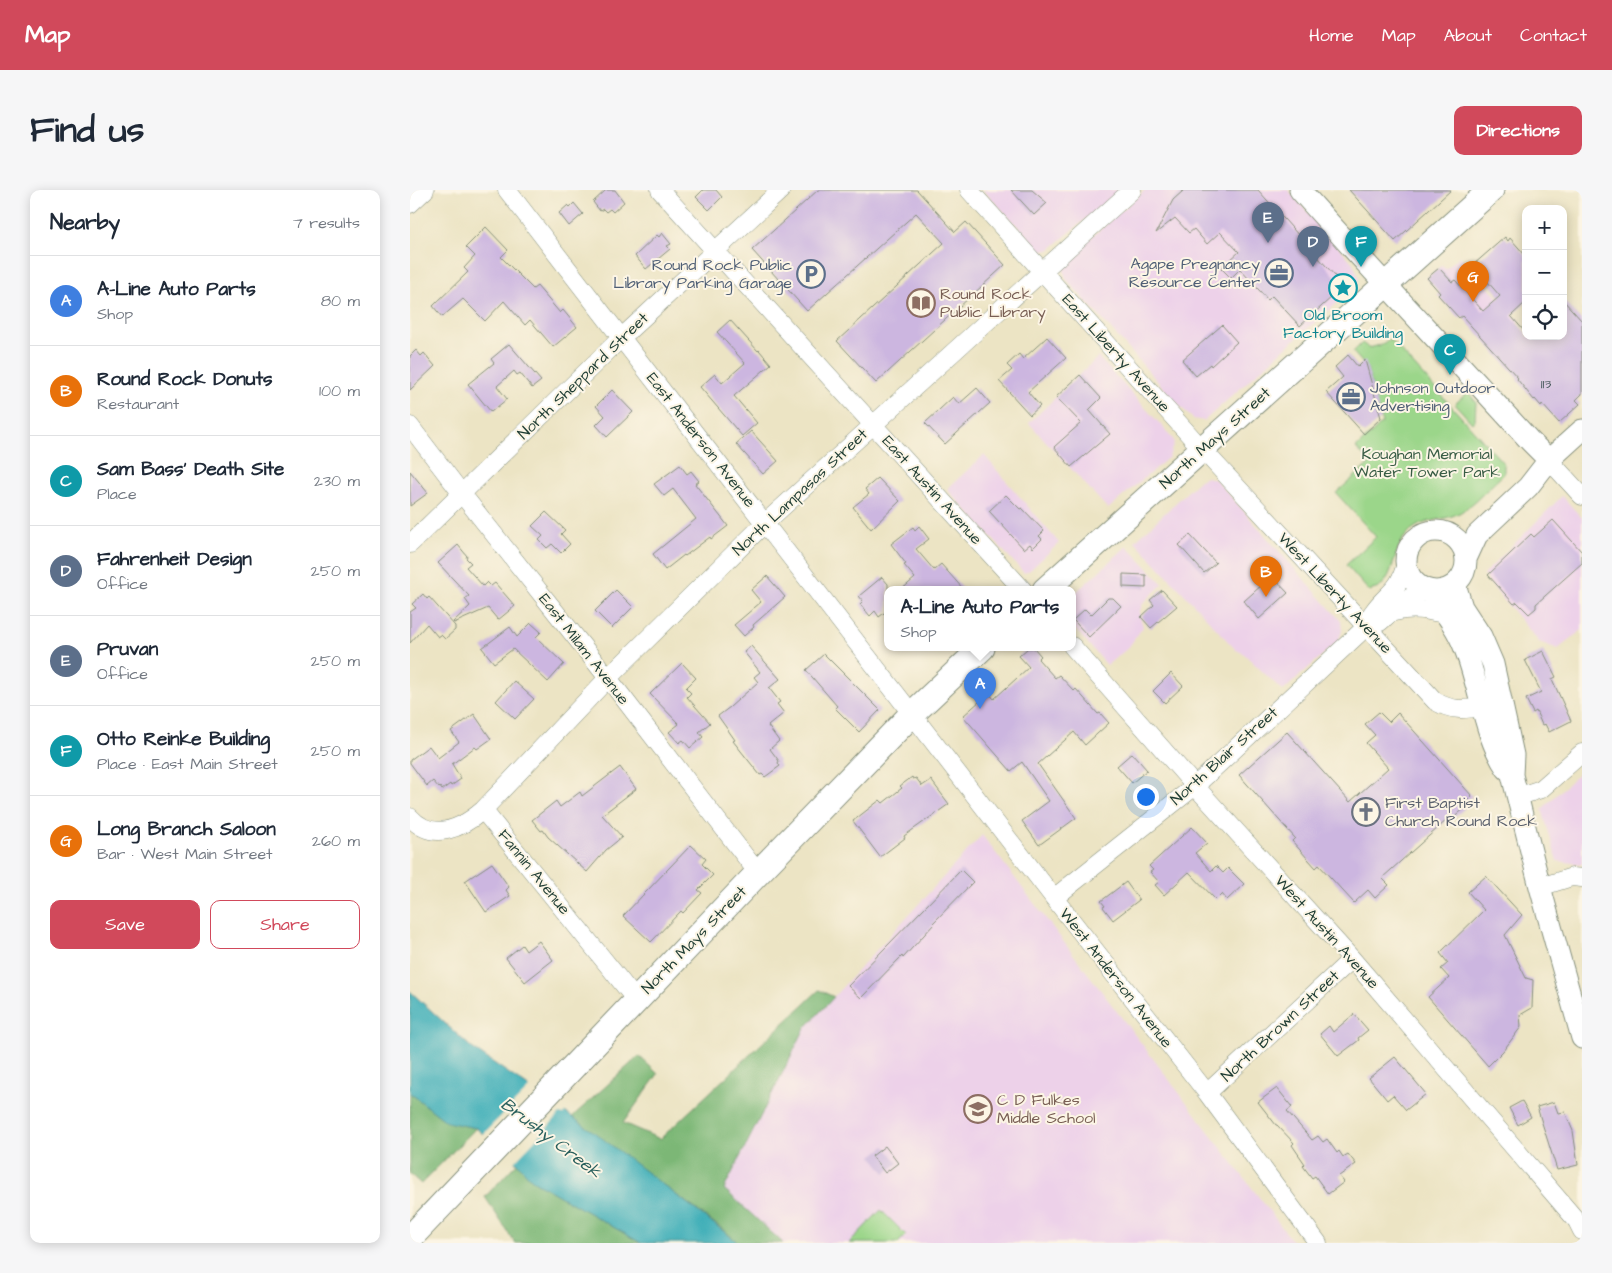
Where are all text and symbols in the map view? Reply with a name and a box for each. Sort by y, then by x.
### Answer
text: Map [25,18,70,52]
text: Home [1309,23,1354,48]
text: Map [1382,23,1416,48]
text: About [1444,23,1492,48]
text: Contact [1520,23,1587,48]
text: Find us [30,106,144,155]
button: Directions [1454,106,1582,155]
pin: E [1252,202,1284,243]
map controls [1522,205,1567,340]
button: + [1522,205,1567,250]
text: Nearby [50,208,120,237]
text: 7 results [293,212,360,234]
pin: D [1297,226,1329,267]
pin: F [1345,226,1377,267]
button: − [1522,250,1567,295]
place label: Agape Pregnancy Resource Center [1129,253,1260,293]
place label: Round Rock Public Library Parking Garage [613,254,792,295]
office icon: Agape Pregnancy Resource Center [1264,258,1294,288]
parking icon: Round Rock Public Library Parking Garage [796,259,826,289]
pin: G [1457,261,1489,302]
place icon: Old Broom Factory Building [1328,273,1358,303]
text: A-Line Auto Parts [97,276,256,303]
place label: Round Rock Public Library [940,283,1046,324]
library icon: Round Rock Public Library [906,288,936,318]
street label: East Liberty Avenue [1056,289,1175,418]
text: A [61,290,71,312]
text: 80 m [321,290,360,312]
button: locate [1522,295,1567,340]
text: Shop [97,303,133,325]
place label: Old Broom Factory Building [1283,304,1403,345]
street label: North Sheppard Street [513,307,654,444]
pin: C [1434,334,1466,375]
text: Round Rock Donuts [97,366,273,393]
street label: East Anderson Avenue [641,368,761,512]
house number: 113 [1541,374,1551,394]
place label: Johnson Outdoor Advertising [1370,377,1495,418]
text: B [60,380,72,402]
text: 100 m [319,380,360,402]
street label: North Mays Street [1155,382,1276,495]
office icon: Johnson Outdoor Advertising [1336,382,1366,412]
text: Restaurant [97,393,179,415]
street label: North Lampasas Street [728,423,873,561]
street label: East Austin Avenue [877,431,987,550]
park label: Koughan Memorial Water Tower Park [1354,443,1500,483]
text: Sam Bass' Death Site [97,456,284,483]
text: C [60,470,72,492]
text: 230 m [314,470,360,492]
text: Place [97,483,137,505]
street label: West Liberty Avenue [1272,528,1397,659]
text: Fahrenheit Design [97,546,252,573]
pin: B [1250,556,1282,597]
text: D [61,560,71,582]
text: 250 m [311,560,360,582]
text: Office [97,573,148,595]
popup [884,586,1076,651]
street label: East Milam Avenue [534,589,635,709]
text: A-Line Auto Parts [901,594,1059,621]
text: Shop [901,621,937,643]
text: Pruvan [97,636,158,663]
text: E [61,650,71,672]
text: 250 m [311,650,360,672]
text: Office [97,663,148,685]
pin: A [964,668,996,709]
street label: North Blair Street [1165,701,1283,810]
text: Otto Reinke Building [97,726,270,753]
text: F [60,740,72,762]
text: 250 m [311,740,360,762]
text: Place · East Main Street [97,753,278,775]
your location [1133,784,1159,810]
place label: First Baptist Church Round Rock [1385,792,1537,832]
church icon: First Baptist Church Round Rock [1351,797,1381,827]
text: Long Branch Saloon [97,816,276,843]
street label: Fannin Avenue [493,825,575,920]
text: G [60,830,72,852]
text: 260 m [312,830,360,852]
text: Bar · West Main Street [97,843,273,865]
street label: West Austin Avenue [1270,870,1384,994]
street label: North Mays Street [637,881,753,1000]
button: Save [50,900,200,949]
button: Share [210,900,360,949]
street label: West Anderson Avenue [1054,903,1178,1053]
street label: North Brown Street [1216,965,1344,1087]
place label: C D Fulkes Middle School [997,1089,1095,1129]
water label: Brushy Creek [495,1092,607,1185]
school or university icon: C D Fulkes Middle School [963,1094,993,1124]

